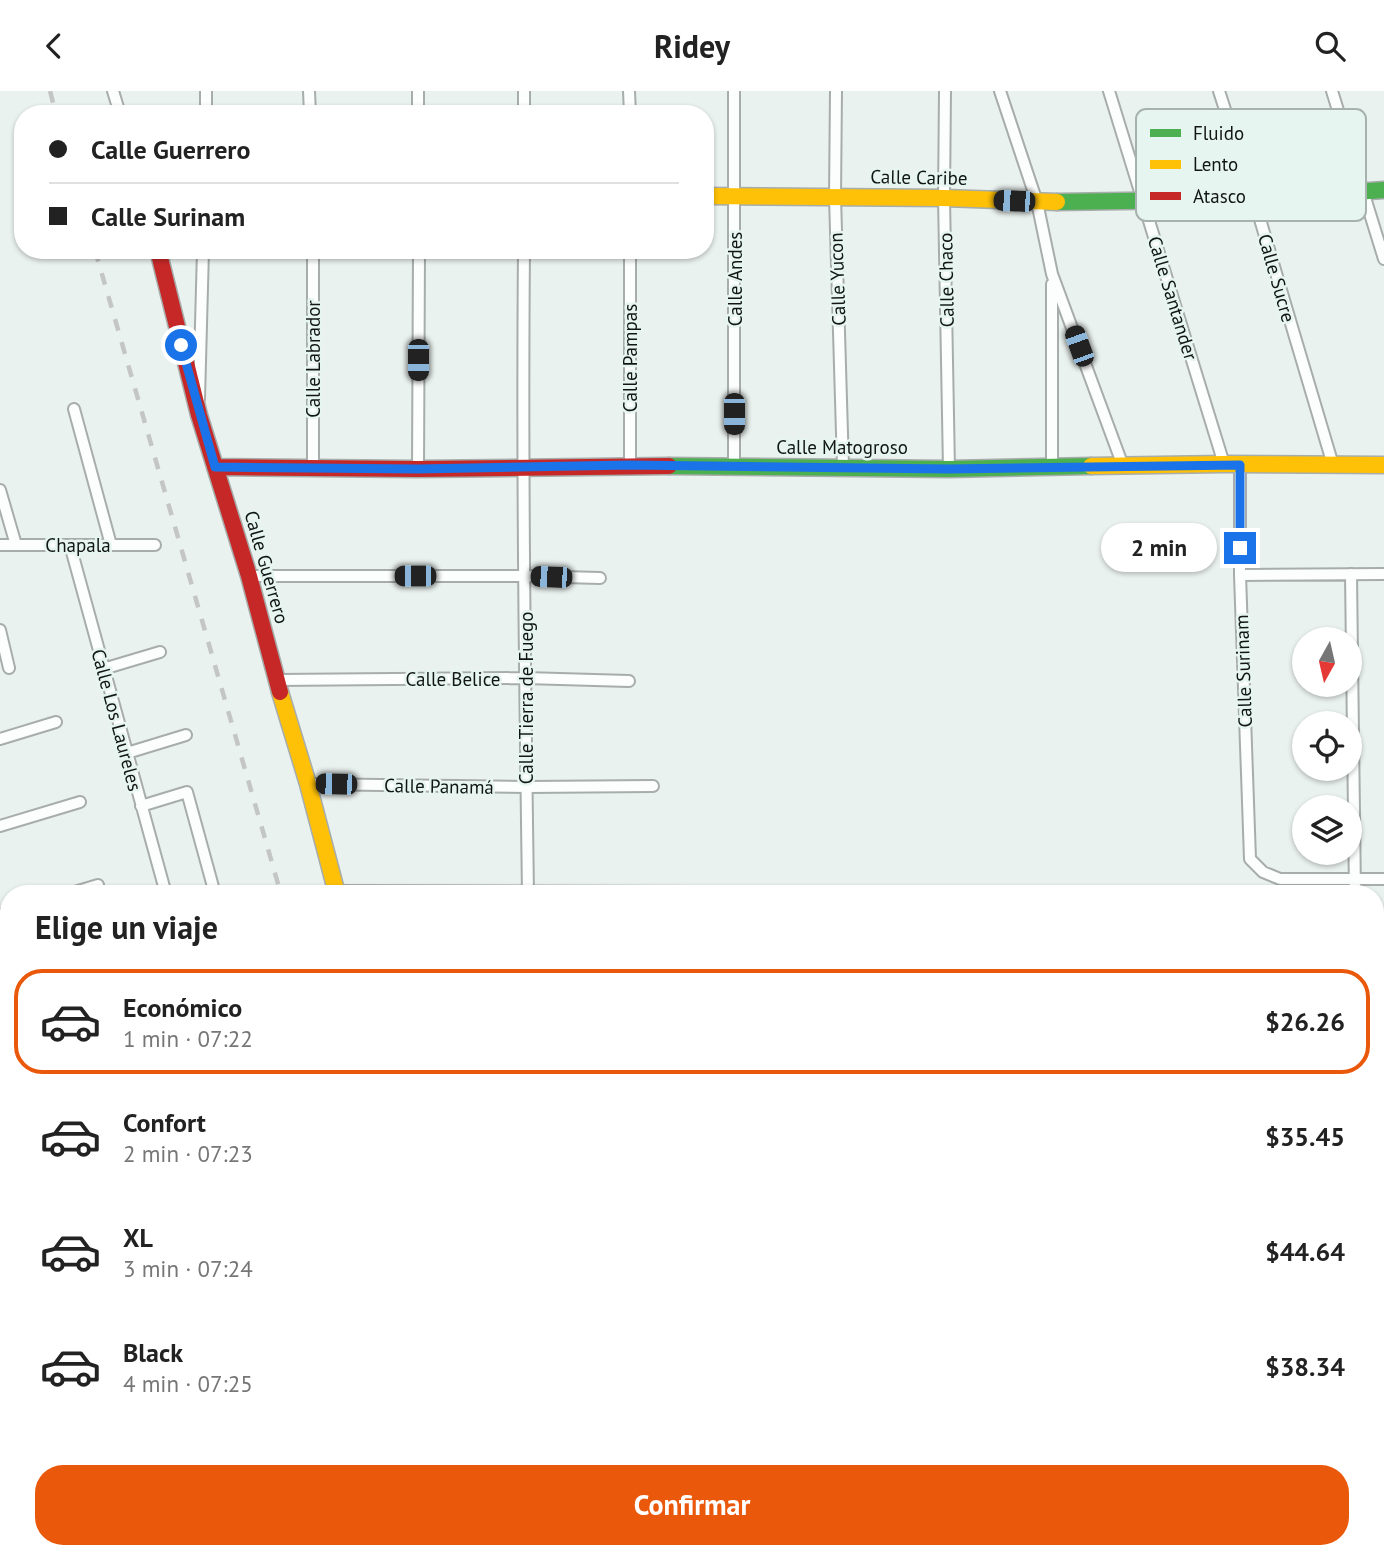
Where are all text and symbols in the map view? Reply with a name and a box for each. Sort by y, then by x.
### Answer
text: Ridey [654,25,730,67]
icon: back [35,27,73,65]
icon: search [1311,27,1349,65]
legend [1136,109,1366,221]
text: Fluido [1193,121,1244,145]
text: Calle Guerrero [91,133,250,166]
text: Lento [1193,152,1238,176]
street label: Calle Caribe [870,164,968,190]
text: Atasco [1193,184,1246,208]
car [993,190,1036,212]
text: Calle Surinam [91,200,245,233]
street label: Calle Sucre [1253,231,1301,325]
street label: Calle Andes [723,232,747,326]
street label: Calle Yucon [823,232,851,326]
street label: Calle Chaco [933,232,959,328]
street label: Calle Santander [1143,233,1203,363]
street label: Calle Labrador [301,300,325,418]
street label: Calle Pampas [618,304,642,412]
car [1062,323,1097,369]
route start [165,329,197,361]
car [408,339,429,381]
car [724,393,745,435]
street label: Calle Matogroso [776,435,908,459]
street label: Calle Guerrero [239,508,295,626]
callout: 2 min [1100,524,1216,573]
route end [1224,532,1256,564]
street label: Chapala [45,533,111,557]
text: 2 min [1131,533,1187,562]
car [395,566,437,587]
car [530,566,573,588]
street label: Calle Tierra de Fuego [514,612,538,784]
street label: Calle Surinam [1229,614,1257,728]
north arrow [1292,627,1362,697]
map controls [1292,627,1362,865]
street label: Calle Los Laureles [86,646,148,794]
street label: Calle Belice [406,667,500,691]
button: locate [1292,711,1362,781]
car [315,773,358,795]
street label: Calle Panamá [384,773,494,799]
button: layers [1292,795,1362,865]
text: Elige un viaje [35,906,218,948]
icon: car [39,990,102,1053]
text: Económico [123,991,242,1024]
text: $26.26 [1265,1005,1345,1038]
text: 1 min · 07:22 [123,1024,253,1053]
icon: car [39,1105,102,1168]
text: Confort [123,1106,206,1139]
text: $35.45 [1265,1120,1345,1153]
text: 2 min · 07:23 [123,1139,253,1168]
icon: car [39,1220,102,1283]
text: XL [123,1221,153,1254]
text: $44.64 [1265,1235,1345,1268]
text: 3 min · 07:24 [123,1254,253,1283]
icon: car [39,1335,102,1398]
text: Black [123,1336,183,1369]
text: $38.34 [1265,1350,1345,1383]
text: 4 min · 07:25 [123,1369,253,1398]
button: Confirmar [35,1465,1349,1545]

